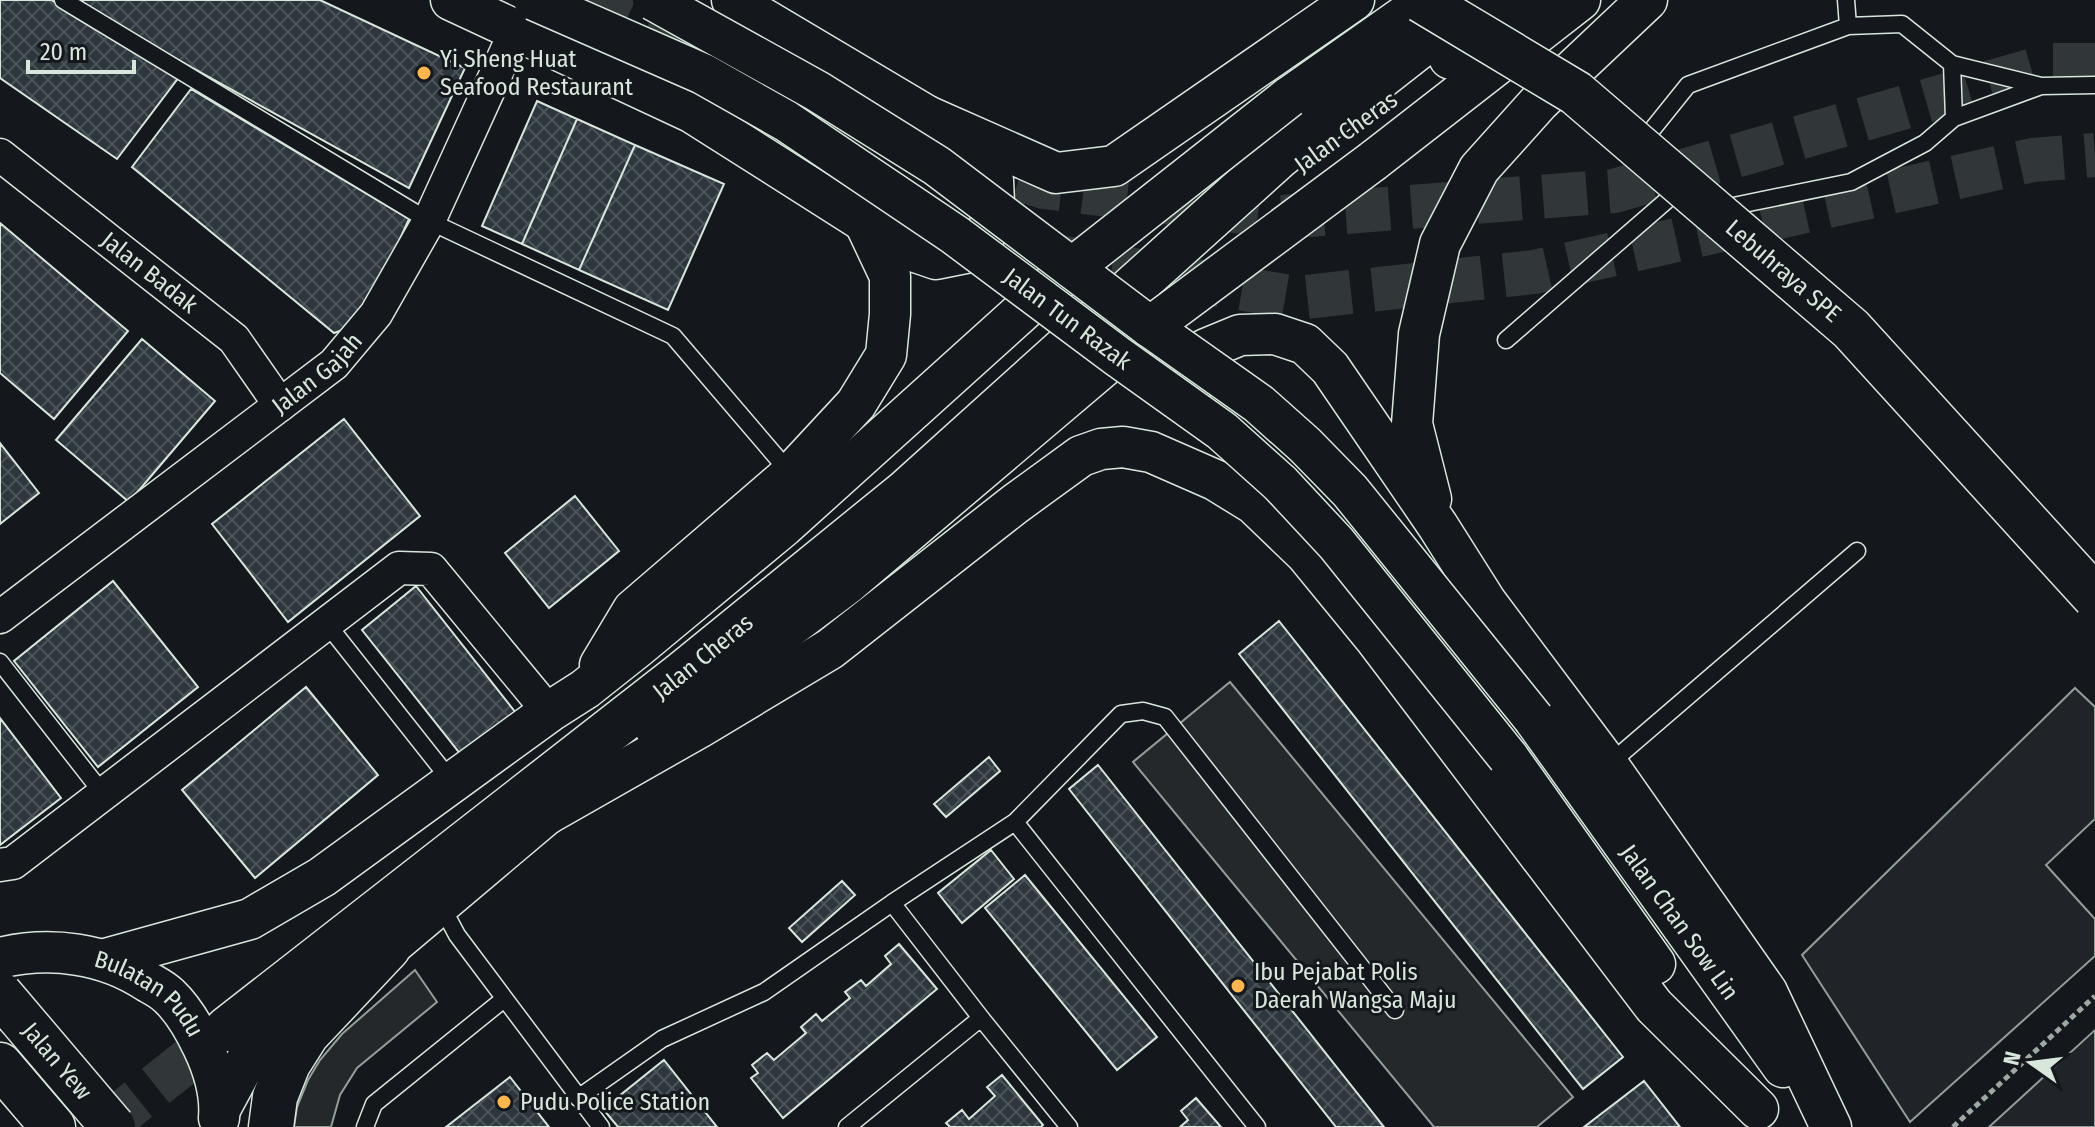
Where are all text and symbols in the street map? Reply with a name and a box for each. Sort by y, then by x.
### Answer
scale bar [28,24,134,74]
text: 20 m [40,38,87,66]
place label: Yi Sheng Huat Seafood Restaurant [440,45,633,101]
marker: Yi Sheng Huat Seafood Restaurant [415,64,433,82]
street label: Jalan Cheras [1289,85,1403,179]
street label: Lebuhraya SPE [1720,214,1847,328]
street label: Jalan Badak [95,226,204,320]
street label: Jalan Tun Razak [998,262,1137,376]
street label: Jalan Gajah [266,327,368,420]
street label: Jalan Cheras [647,608,758,706]
street label: Jalan Chan Sow Lin [1614,839,1744,1005]
street label: Bulatan Pudu [91,945,209,1042]
place label: Ibu Pejabat Polis Daerah Wangsa Maju [1254,958,1456,1014]
marker: Ibu Pejabat Polis Daerah Wangsa Maju [1229,977,1247,995]
street label: Jalan Yew [16,1017,98,1106]
north arrow [1991,1023,2071,1103]
text: N [1997,1049,2027,1068]
place label: Pudu Police Station [520,1088,710,1116]
marker: Pudu Police Station [495,1093,513,1111]

